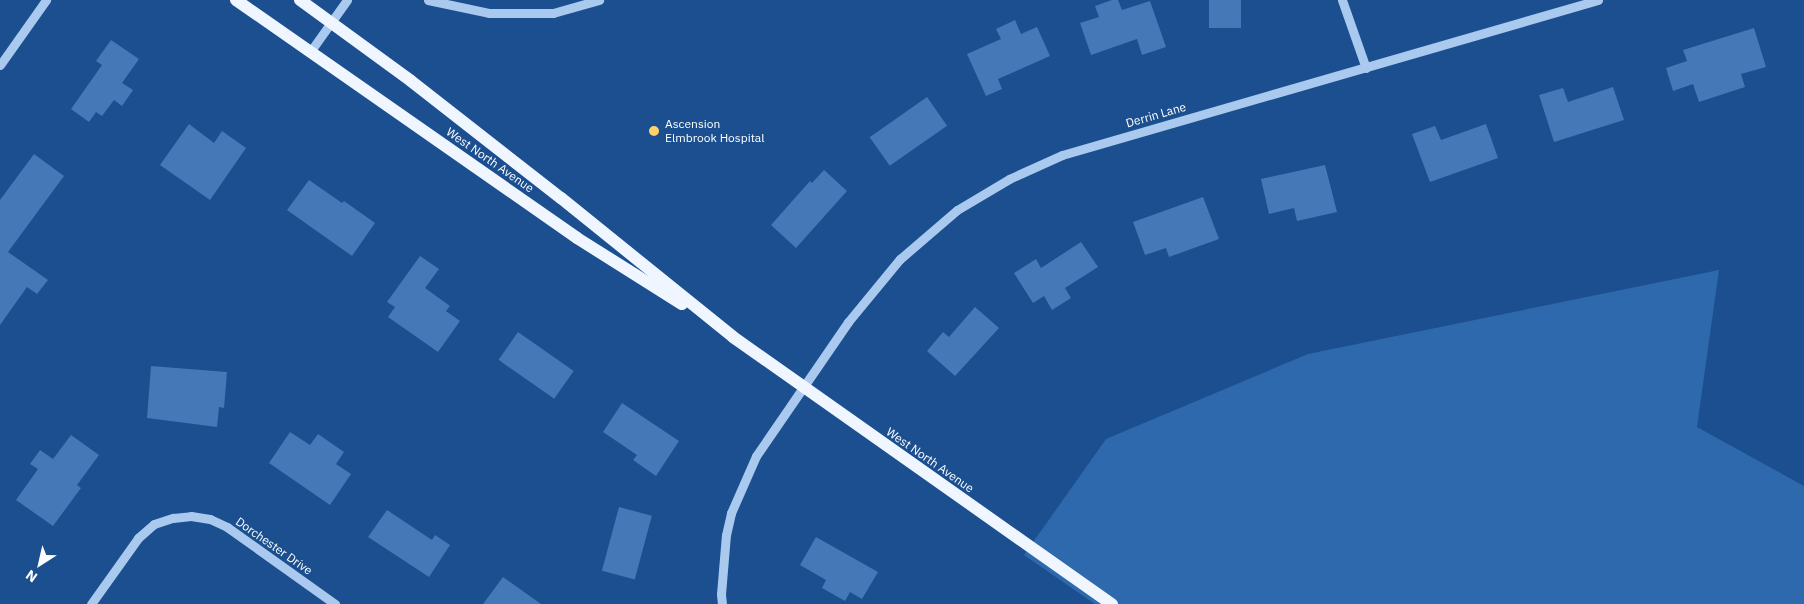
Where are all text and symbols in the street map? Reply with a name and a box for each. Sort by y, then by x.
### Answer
street label: Derrin Lane [1124,100,1188,130]
place label: Ascension Elmbrook Hospital [665,117,765,145]
street label: West North Avenue [443,124,537,196]
marker: Ascension Elmbrook Hospital [647,124,661,138]
street label: West North Avenue [883,424,977,496]
street label: Dorchester Drive [233,514,315,578]
north arrow [15,539,65,589]
text: N [22,566,41,587]

